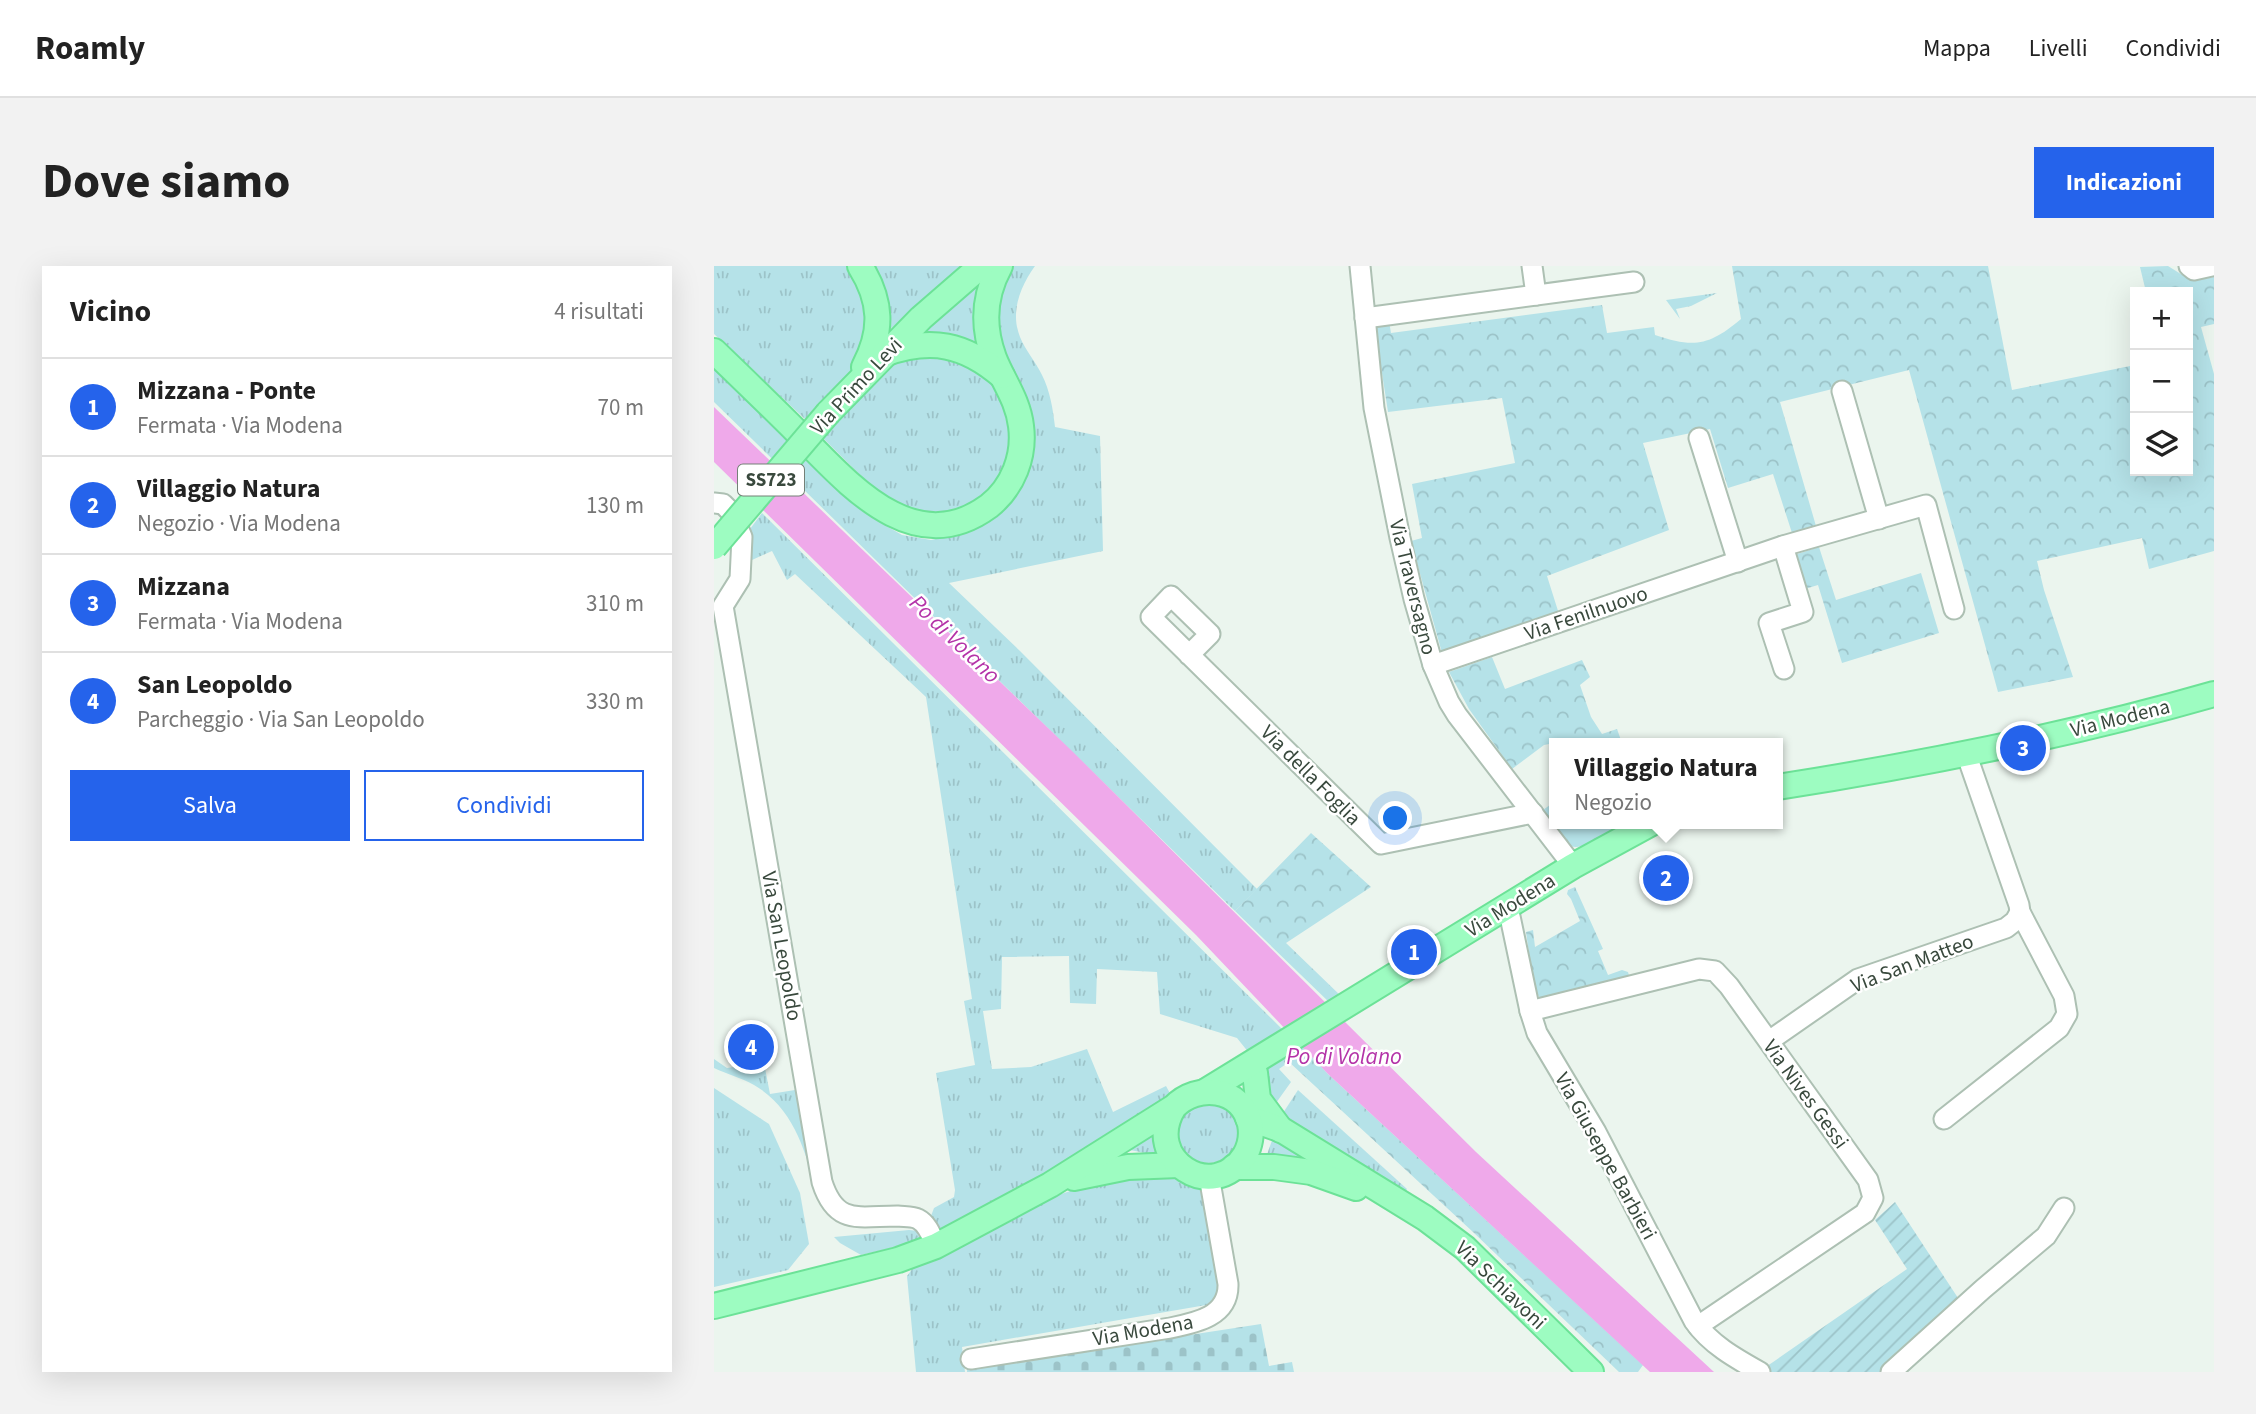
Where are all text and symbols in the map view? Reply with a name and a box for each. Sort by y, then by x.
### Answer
text: Roamly [35,25,145,72]
text: Mappa [1923,31,1991,66]
text: Livelli [2029,31,2088,66]
text: Condividi [2126,31,2221,66]
text: Dove siamo [42,147,291,217]
button: Indicazioni [2034,147,2214,218]
map controls [2130,287,2193,476]
button: + [2130,287,2193,350]
text: Vicino [70,290,151,333]
text: 4 risultati [554,295,644,328]
street label: Via Primo Levi [803,331,909,441]
button: − [2130,350,2193,413]
text: Mizzana - Ponte [137,372,316,409]
text: 1 [87,391,99,424]
text: 70 m [597,391,644,424]
text: Fermata · Via Modena [137,409,343,442]
button: layers [2130,413,2193,476]
road number: SS723 [738,464,804,496]
text: Villaggio Natura [137,470,320,507]
text: 2 [87,489,99,522]
text: 130 m [586,489,644,522]
text: Negozio · Via Modena [137,507,341,540]
street label: Via Traversagno [1382,516,1444,658]
text: Mizzana [137,568,230,605]
street label: Via Fenilnuovo [1520,578,1652,648]
text: 3 [87,587,99,620]
text: 310 m [586,587,644,620]
water label: Po di Volano [902,587,1008,691]
text: Fermata · Via Modena [137,605,343,638]
text: San Leopoldo [137,666,292,703]
text: 4 [87,685,99,718]
text: 330 m [586,685,644,718]
street label: Via Modena [2067,691,2173,745]
text: Parcheggio · Via San Leopoldo [137,703,425,736]
street label: Via della Foglia [1254,718,1368,832]
pin: 3 [2000,722,2046,774]
popup [1549,738,1783,829]
text: Villaggio Natura [1574,749,1758,786]
button: Salva [70,770,350,841]
button: Condividi [364,770,644,841]
text: Negozio [1574,786,1652,819]
your location [1378,801,1412,835]
pin: 2 [1643,852,1689,904]
street label: Via Modena [1459,865,1561,945]
street label: Via San Leopoldo [754,869,810,1023]
pin: 1 [1391,926,1437,978]
street label: Via San Matteo [1846,926,1978,1000]
pin: 4 [728,1021,774,1073]
street label: Via Nives Gessi [1756,1033,1856,1155]
water label: Po di Volano [1286,1040,1402,1073]
street label: Via Giuseppe Barbieri [1547,1067,1665,1245]
street label: Via Schiavoni [1449,1234,1553,1336]
street label: Via Modena [1090,1306,1196,1354]

